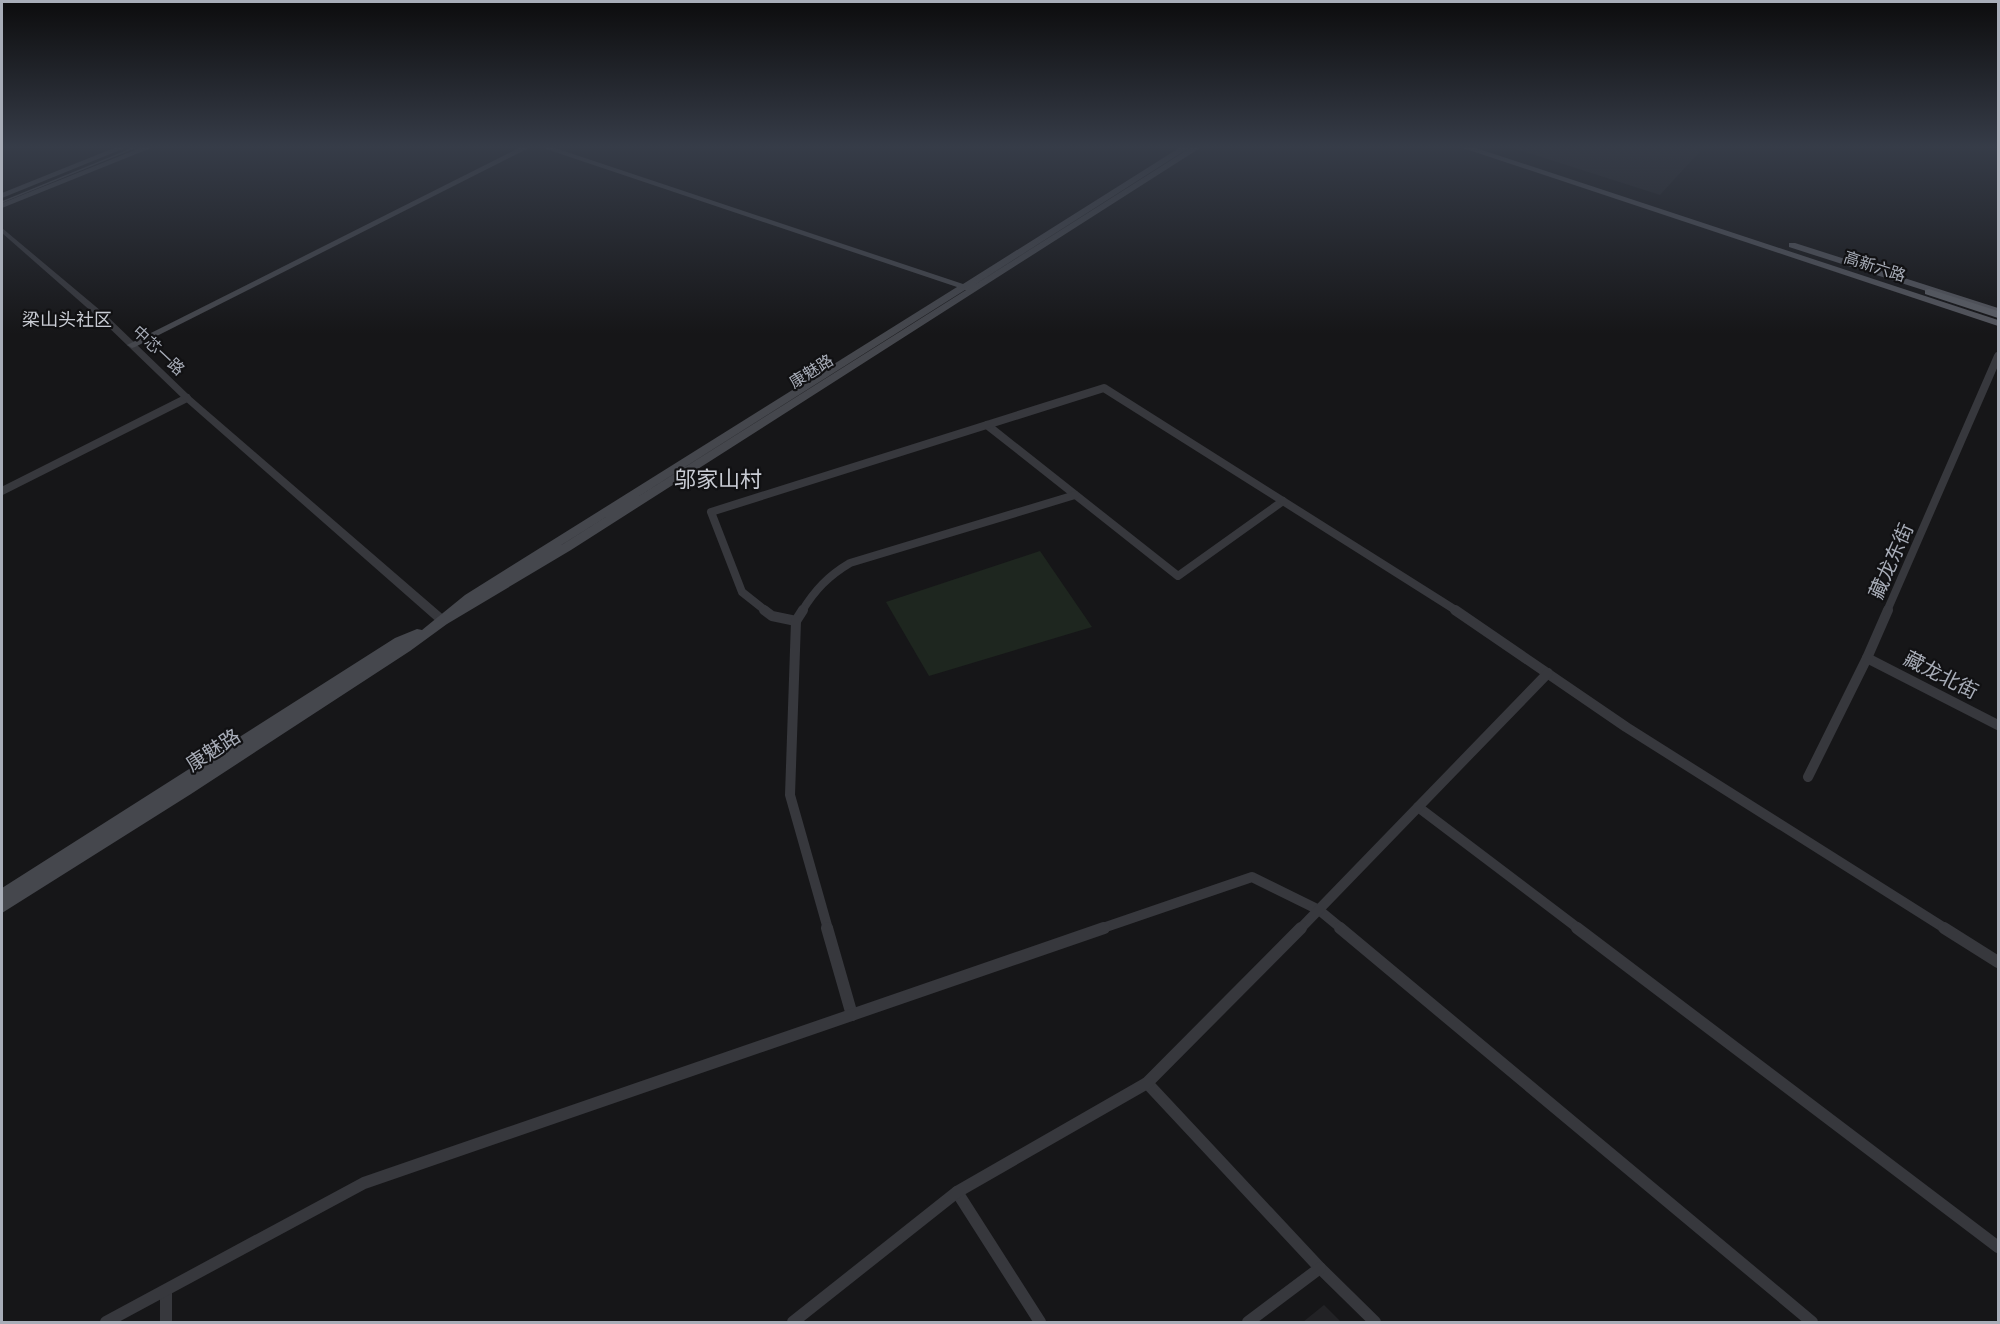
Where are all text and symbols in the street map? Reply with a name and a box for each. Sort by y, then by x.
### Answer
street label: 高新六路 [1842,247,1909,284]
district label: 梁山头社区 [22,308,112,330]
street label: 中芯一路 [129,321,189,378]
street label: 康魅路 [785,350,836,391]
district label: 邬家山村 [674,465,762,491]
street label: 藏龙东街 [1863,519,1917,602]
street label: 藏龙北街 [1900,645,1983,703]
street label: 康魅路 [181,723,244,776]

